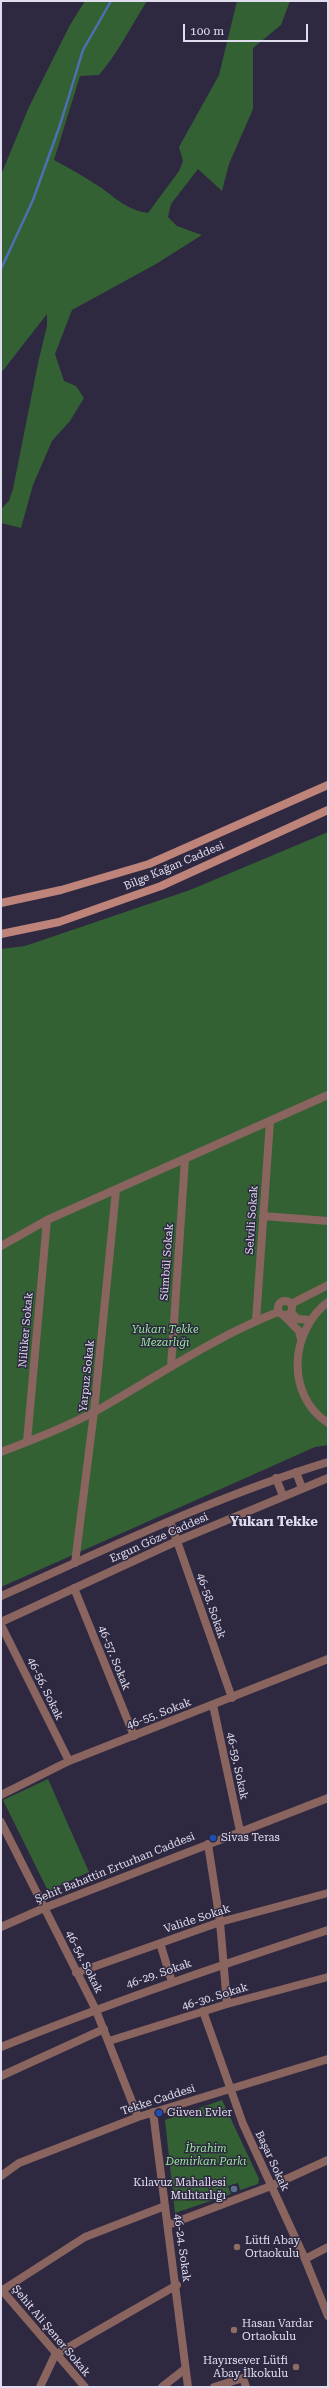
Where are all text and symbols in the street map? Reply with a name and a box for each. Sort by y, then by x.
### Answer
scale bar [185,16,310,42]
text: 100 m [190,24,224,38]
street label: Bilge Kağan Caddesi [122,839,226,893]
street label: Selvili Sokak [243,1185,261,1255]
street label: Sümbül Sokak [158,1223,176,1301]
street label: Nilüker Sokak [16,1292,36,1368]
park label: Yukarı Tekke Mezarlığı [131,1323,199,1349]
street label: Yarpuz Sokak [77,1339,97,1413]
street label: Ergun Göze Caddesi [108,1510,210,1566]
district label: Yukarı Tekke [230,1514,318,1530]
street label: 46-58. Sokak [194,1572,228,1640]
street label: 46-57. Sokak [95,1624,133,1692]
street label: 46-56. Sokak [24,1655,66,1723]
street label: 46-55. Sokak [125,1696,193,1732]
street label: 46-59. Sokak [223,1731,251,1801]
street label: Şehit Bahattin Erturhan Caddesi [33,1830,197,1906]
place label: Sivas Teras [221,1831,280,1845]
marker: Sivas Teras [208,1833,218,1843]
street label: Valide Sokak [162,1902,232,1936]
street label: 46-54. Sokak [63,1929,105,1995]
street label: 46-29. Sokak [125,1957,193,1991]
street label: 46-30. Sokak [180,1981,250,2013]
street label: Tekke Caddesi [119,2082,197,2118]
place label: Güven Evler [167,2106,232,2120]
marker: Güven Evler [154,2108,164,2118]
street label: Başar Sokak [252,2129,292,2193]
park label: İbrahim Demirkan Parkı [165,2142,247,2168]
place label: Kılavuz Mahallesi Muhtarlığı [133,2176,226,2202]
marker: Kılavuz Mahallesi Muhtarlığı [229,2184,239,2194]
street label: 46-24. Sokak [171,2213,193,2283]
place label: Lütfi Abay Ortaokulu [245,2234,300,2260]
marker: Lütfi Abay Ortaokulu [232,2242,242,2252]
street label: Şehit Ali Şener Sokak [9,2283,93,2379]
place label: Hasan Vardar Ortaokulu [242,2317,313,2343]
marker: Hasan Vardar Ortaokulu [229,2325,239,2335]
place label: Hayırsever Lütfi Abay İlkokulu [203,2354,288,2380]
marker: Hayırsever Lütfi Abay İlkokulu [291,2362,301,2372]

